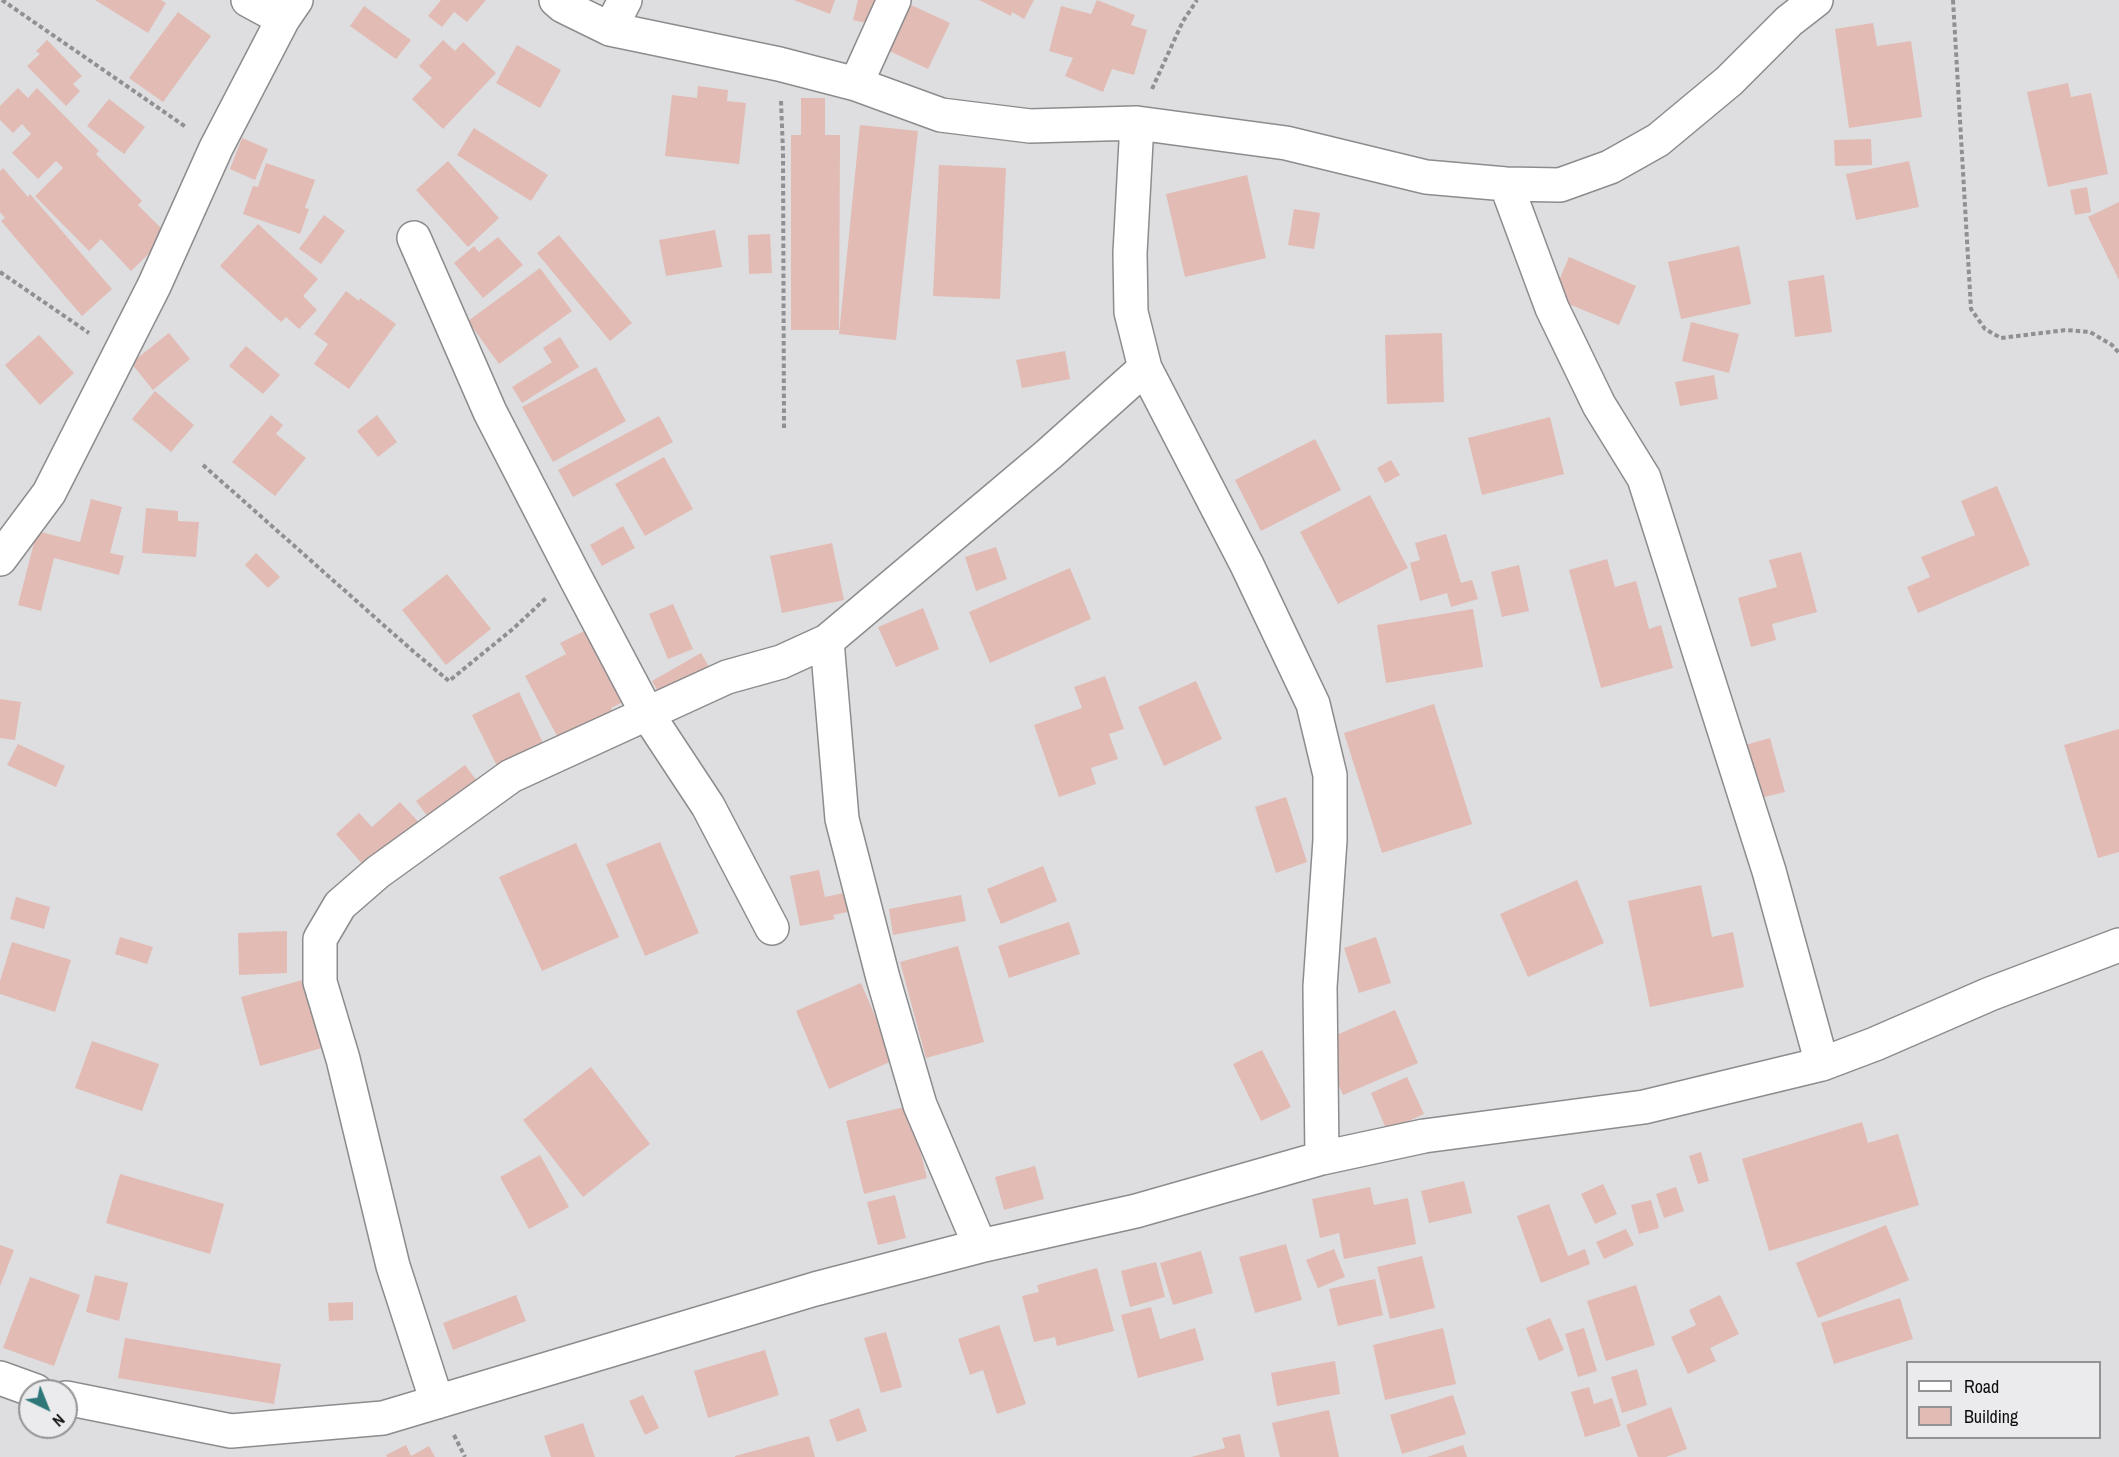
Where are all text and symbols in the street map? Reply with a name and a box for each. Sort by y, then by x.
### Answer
legend [1906,1361,2101,1439]
text: Road [1964,1374,1999,1399]
north arrow [18,1379,78,1439]
text: Building [1964,1404,2018,1429]
text: N [48,1409,70,1432]

